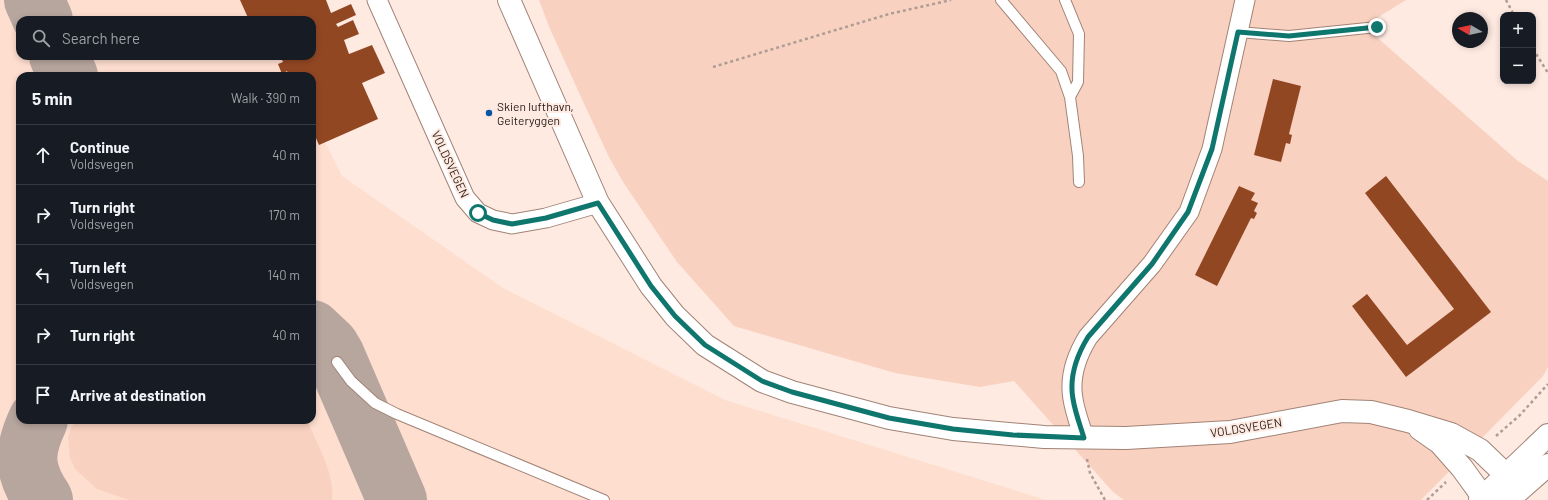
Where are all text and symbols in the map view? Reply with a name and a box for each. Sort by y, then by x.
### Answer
north arrow [1452,12,1488,48]
map controls [1500,12,1536,84]
button: + [1500,12,1536,48]
search box [16,16,316,60]
route end [1368,18,1386,36]
icon: search [30,27,52,49]
text: Search here [62,29,140,47]
button: − [1500,48,1536,84]
text: 5 min [32,88,72,108]
text: Walk · 390 m [231,90,300,106]
place label: Skien lufthavn, Geiteryggen [497,99,574,127]
marker: Skien lufthavn, Geiteryggen [484,108,494,118]
street label: VOLDSVEGEN [429,128,473,200]
text: Continue [70,138,130,156]
icon: ahead [32,144,54,166]
text: 40 m [272,147,300,163]
text: Voldsvegen [70,156,134,172]
text: Turn right [70,198,135,216]
icon: right [32,204,54,226]
route start [469,204,487,222]
text: 170 m [269,207,300,223]
text: Voldsvegen [70,216,134,232]
text: Turn left [70,258,126,276]
icon: left [32,264,54,286]
text: 140 m [268,267,300,283]
text: Voldsvegen [70,276,134,292]
icon: right [32,324,54,346]
text: Turn right [70,326,135,344]
text: 40 m [272,327,300,343]
icon: arrive [32,384,54,406]
text: Arrive at destination [70,386,206,404]
street label: VOLDSVEGEN [1209,414,1283,440]

